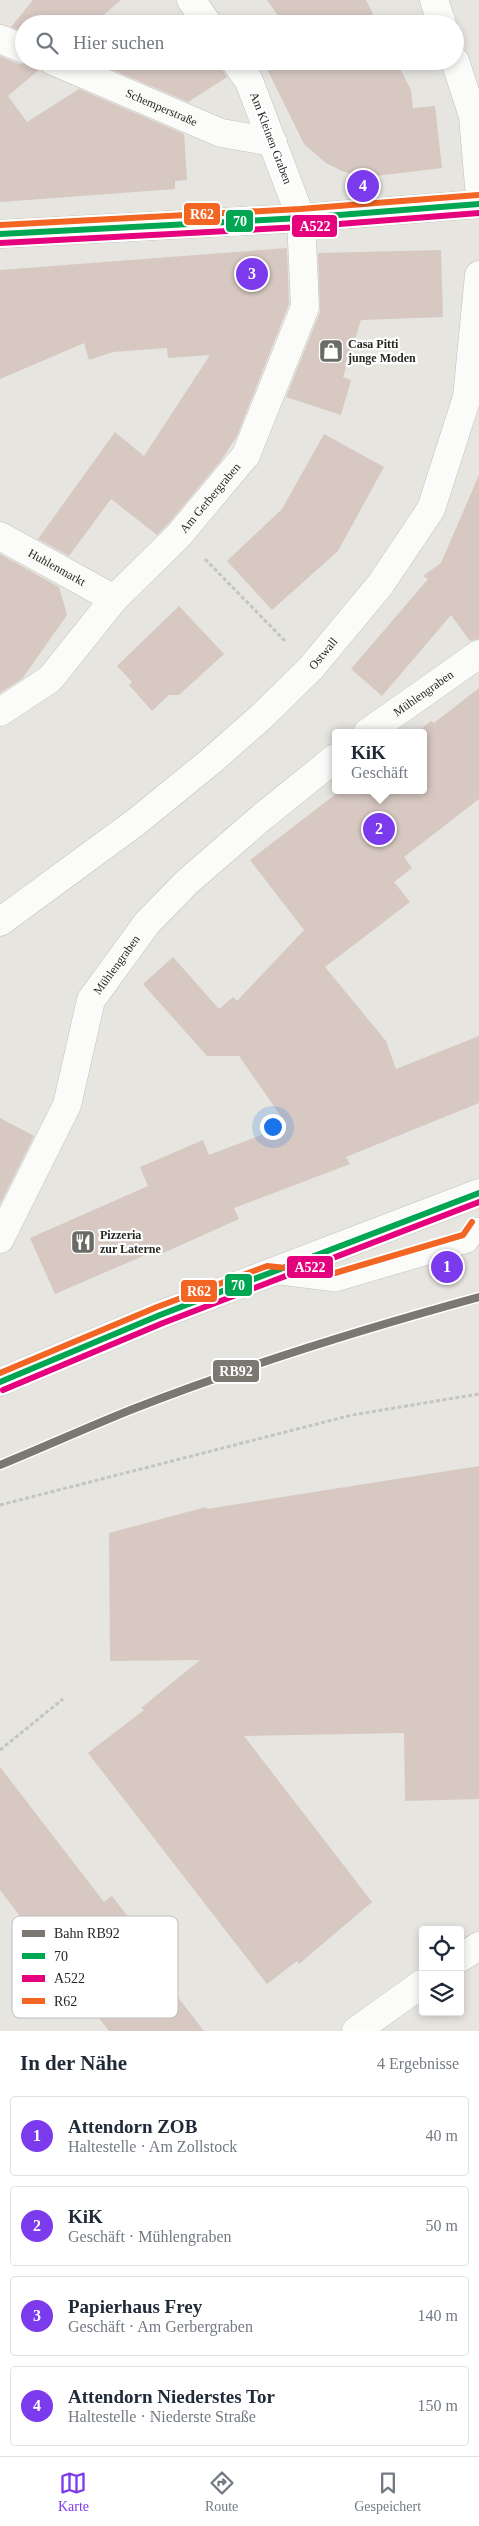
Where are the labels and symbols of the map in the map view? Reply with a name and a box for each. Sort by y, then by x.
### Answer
street label: Schemperstraße [123,86,199,129]
street label: Am Kleinen Graben [247,90,295,186]
pin: 4 [347,167,379,205]
line badge: R62 [183,202,221,226]
text: R62 [190,207,214,222]
line badge: 70 [225,209,254,233]
text: 70 [233,214,247,229]
line badge: A522 [291,214,338,238]
text: A522 [299,219,331,234]
pin: 3 [236,255,268,293]
place label: Casa Pitti junge Moden [347,337,416,365]
shop icon: Casa Pitti junge Moden [318,338,344,364]
street label: Am Gerbergraben [177,460,243,536]
street label: Huhlenmarkt [26,546,89,589]
street label: Ostwall [306,634,341,672]
street label: Mühlengraben [391,667,456,719]
pin: 2 [363,810,395,848]
street label: Mühlengraben [90,932,143,997]
your location [260,1114,286,1140]
place label: Pizzeria zur Laterne [100,1228,161,1256]
restaurant icon: Pizzeria zur Laterne [70,1229,96,1255]
pin: 1 [431,1248,463,1286]
line badge: A522 [286,1255,334,1279]
text: A522 [294,1260,326,1275]
line badge: 70 [224,1273,253,1297]
text: 70 [231,1278,245,1293]
line badge: R62 [180,1279,218,1303]
text: R62 [187,1284,211,1299]
line badge: RB92 [212,1359,260,1383]
text: RB92 [219,1364,253,1379]
legend [12,1916,178,2018]
text: Bahn RB92 [54,1926,120,1941]
text: 70 [54,1949,68,1964]
text: A522 [54,1971,85,1986]
text: R62 [54,1994,77,2009]

